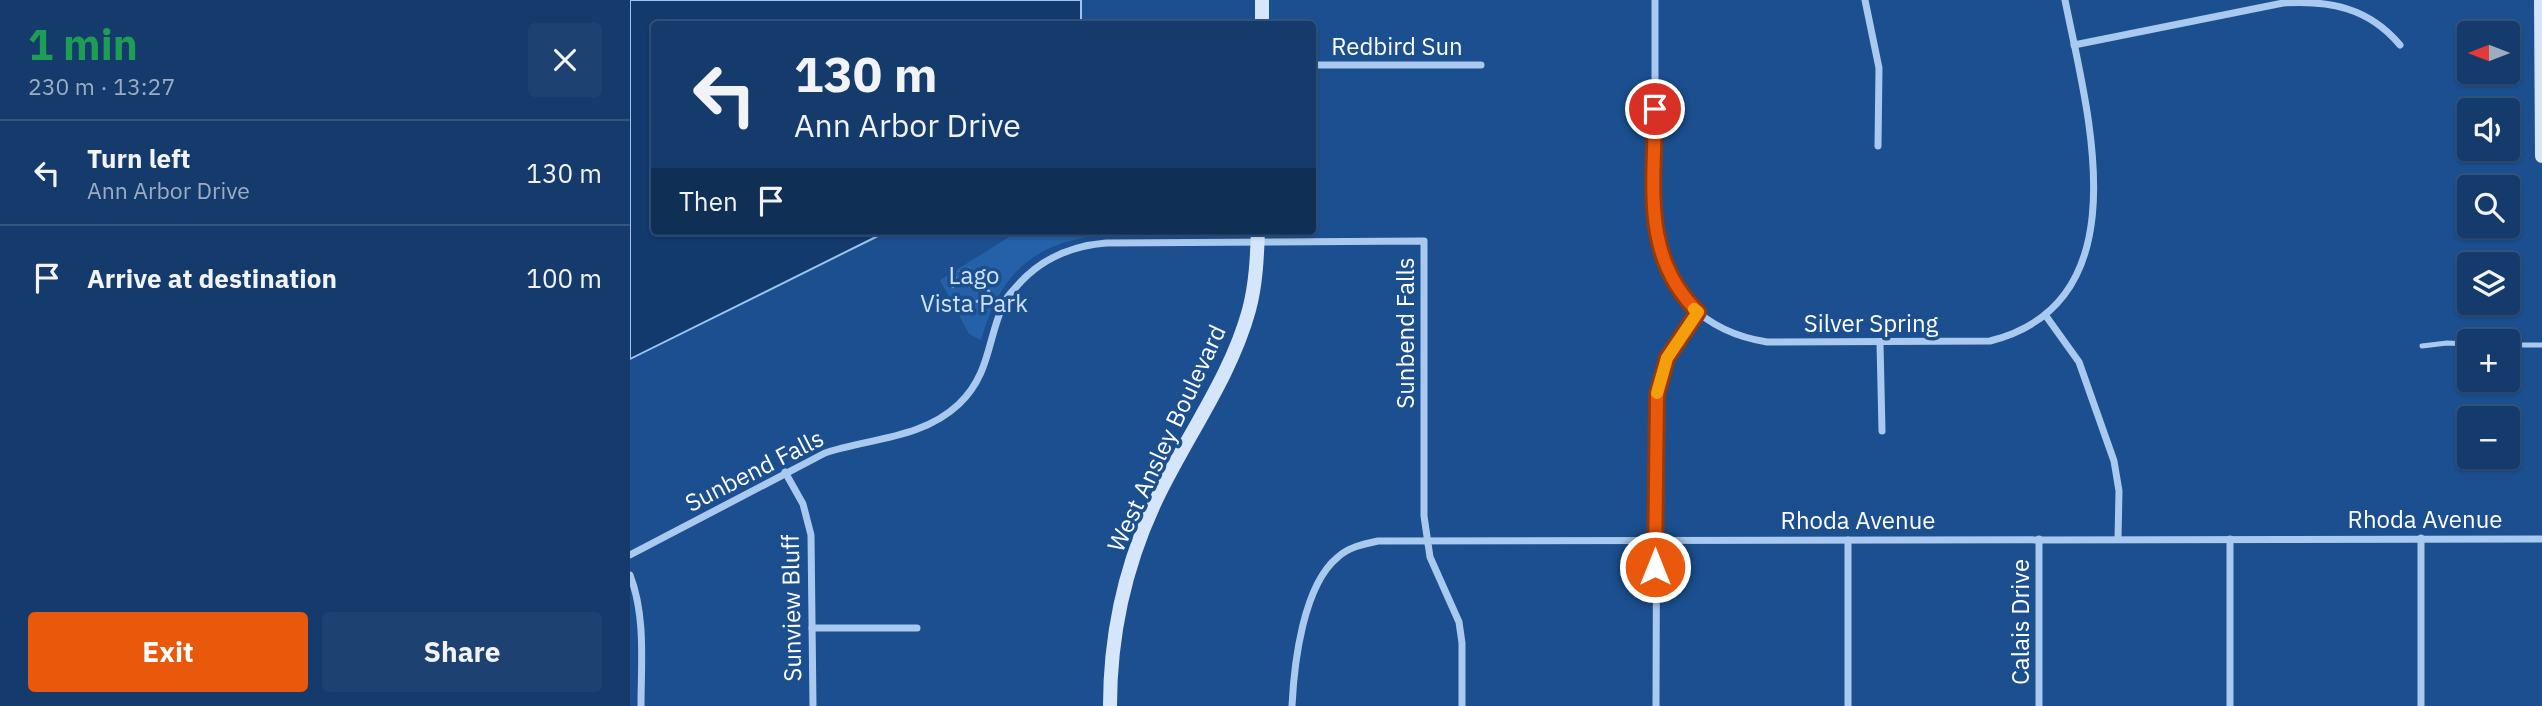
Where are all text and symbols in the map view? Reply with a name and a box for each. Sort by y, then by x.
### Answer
text: 1 min [28,17,138,72]
north arrow [2457,21,2520,84]
map controls [2457,21,2520,469]
button: close [528,23,602,97]
street label: Redbird Sun [1331,30,1463,62]
text: 130 m [794,42,938,105]
icon: left [679,49,770,140]
text: 230 m · 13:27 [28,71,175,101]
pin [1625,79,1685,139]
icon: arrive [1636,90,1674,128]
button: sound [2457,98,2520,161]
text: Ann Arbor Drive [794,104,1021,146]
text: Turn left [87,141,190,175]
icon: left [28,154,66,192]
text: 130 m [526,156,602,190]
text: Ann Arbor Drive [87,175,250,205]
button: search [2457,175,2520,238]
icon: arrive [752,182,790,220]
text: Then [679,184,738,218]
button: layers [2457,252,2520,315]
street label: Sunbend Falls [1389,257,1421,409]
icon: arrive [28,259,66,297]
park label: Lago Vista Park [920,259,1028,319]
text: Arrive at destination [87,261,337,295]
text: 100 m [526,261,602,295]
street label: Silver Spring [1804,307,1939,339]
street label: West Ansley Boulevard [1099,319,1233,557]
button: + [2457,329,2520,392]
button: − [2457,406,2520,469]
street label: Sunbend Falls [679,421,829,519]
street label: Rhoda Avenue [2348,503,2502,535]
street label: Rhoda Avenue [1781,504,1935,536]
position arrow [1618,530,1692,604]
street label: Sunview Bluff [774,534,808,682]
street label: Calais Drive [2004,559,2036,685]
button: Exit [28,612,308,692]
button: Share [322,612,602,692]

